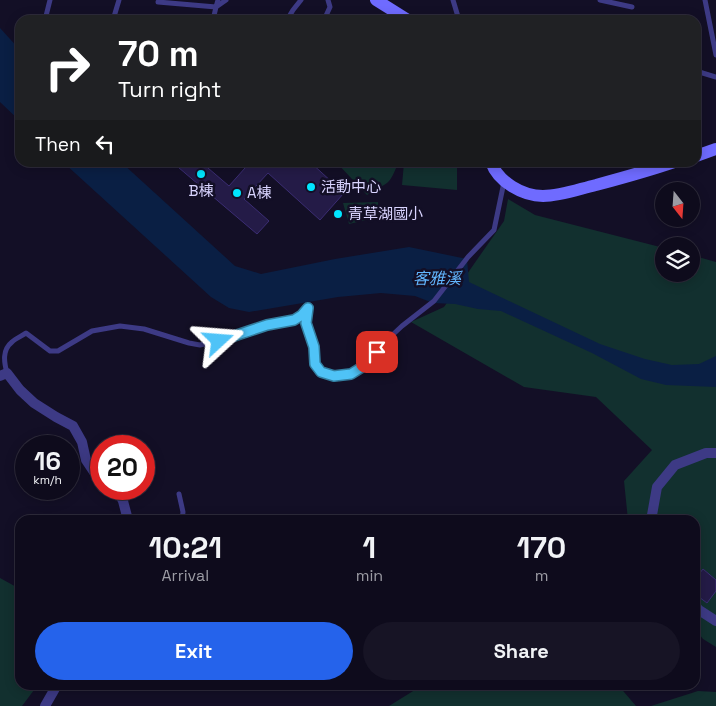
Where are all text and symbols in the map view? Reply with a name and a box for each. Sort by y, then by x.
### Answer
text: 70 m [118,32,199,76]
icon: right [35,35,100,100]
text: Turn right [118,75,221,103]
icon: left [91,130,119,158]
text: Then [35,132,81,157]
marker: B棟 [195,168,207,180]
place label: 活動中心 [321,177,381,196]
place label: B棟 [189,181,213,200]
marker: 活動中心 [305,181,317,193]
north arrow [655,182,700,228]
map controls [655,182,700,282]
place label: A棟 [247,183,271,202]
marker: A棟 [231,187,243,199]
place label: 青草湖國小 [348,204,423,223]
marker: 青草湖國小 [332,208,344,220]
button: layers [655,237,700,282]
water label: 客雅溪 [413,268,463,289]
position arrow [192,314,244,366]
pin [356,331,398,373]
icon: arrive [363,338,391,366]
speed limit sign: 20 [90,435,155,500]
text: 16 [34,445,61,477]
text: km/h [33,472,62,488]
text: 10:21 [149,528,222,567]
text: 1 [363,528,376,567]
text: 170 [517,528,566,567]
text: Arrival [162,565,209,586]
text: min [356,565,383,586]
text: m [535,565,548,586]
button: Exit [35,622,353,680]
button: Share [363,622,680,680]

